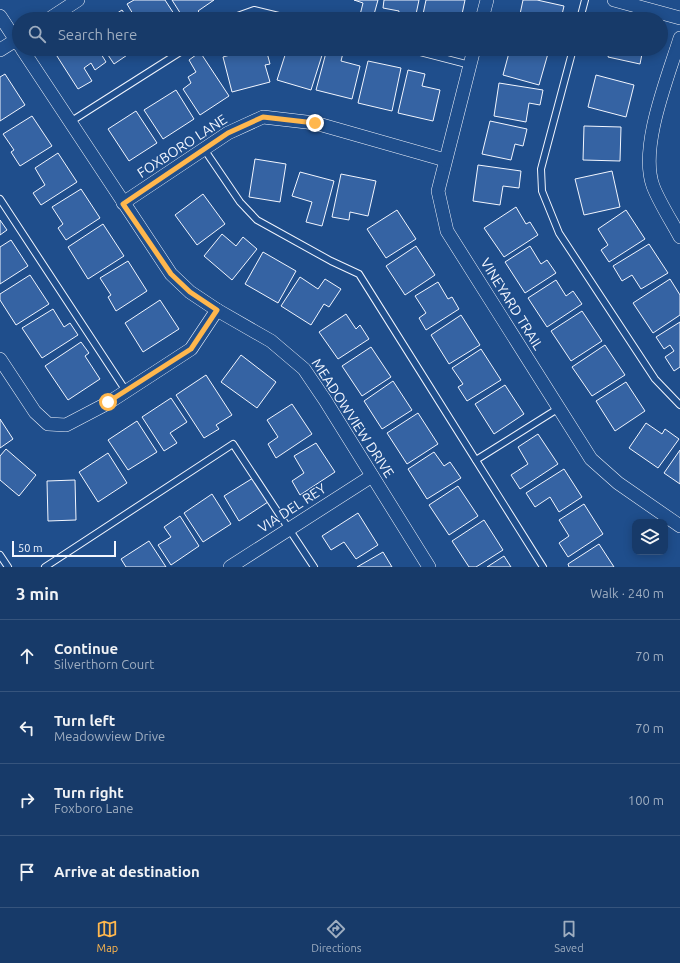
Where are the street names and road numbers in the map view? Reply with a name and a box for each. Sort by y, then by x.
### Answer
street label: FOXBORO LANE [134,111,230,181]
street label: VINEYARD TRAIL [477,255,547,353]
street label: MEADOWVIEW DRIVE [309,355,398,481]
street label: VIA DEL REY [255,480,329,536]

